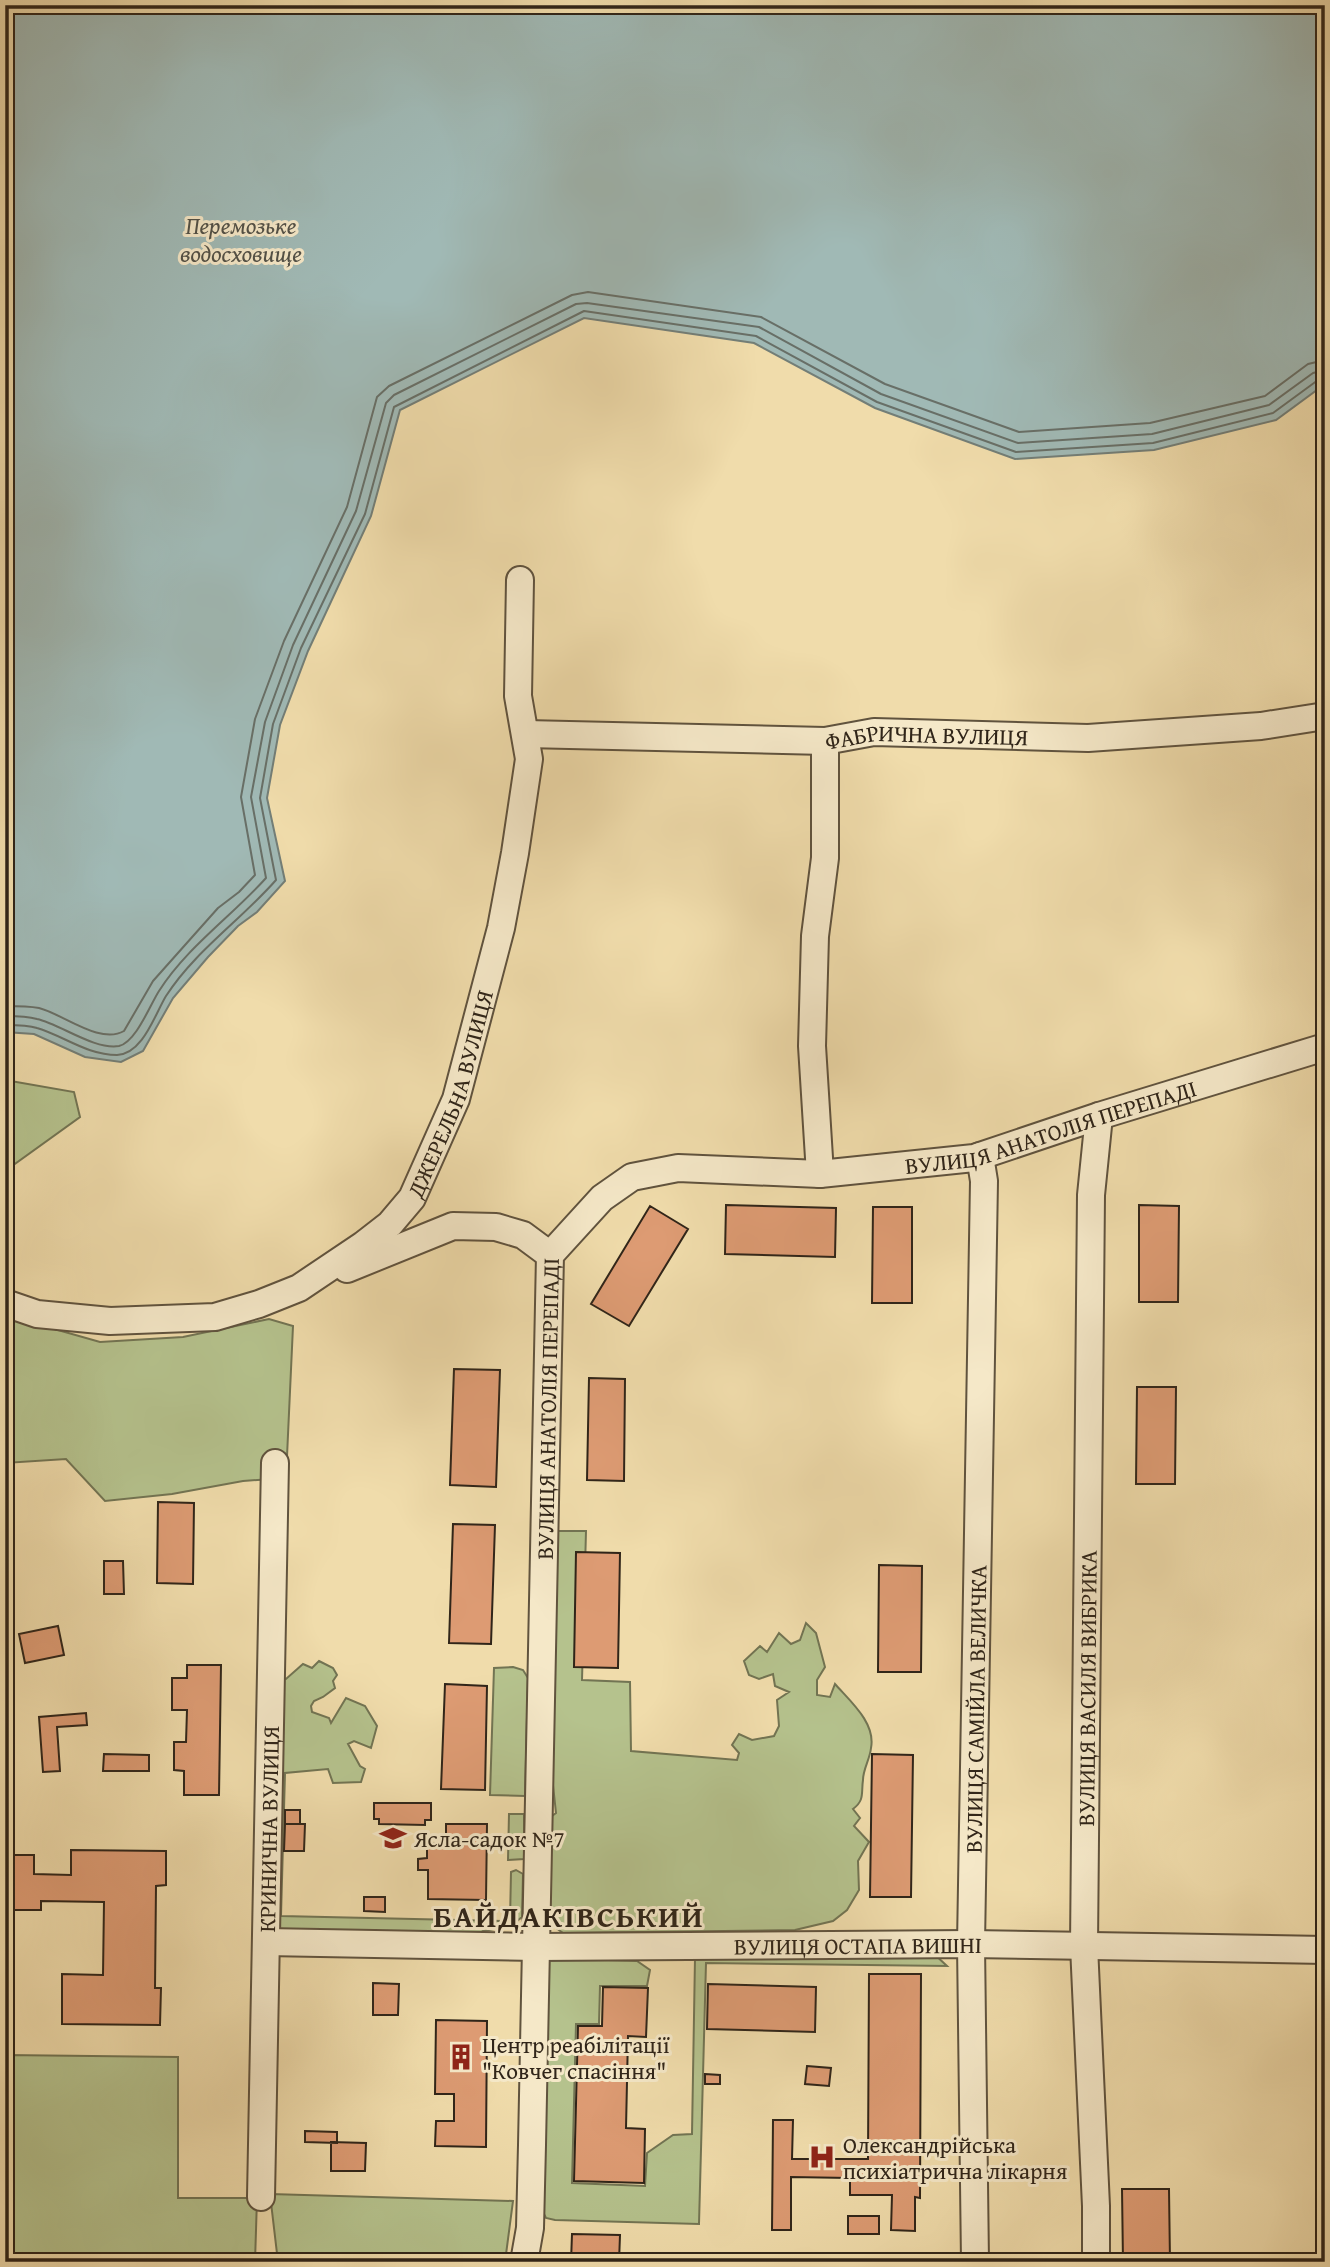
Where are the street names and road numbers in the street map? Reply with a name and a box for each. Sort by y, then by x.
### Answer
street label: ФАБРИЧНА ВУЛИЦЯ [822,715,1029,757]
street label: ДЖЕРЕЛЬНА ВУЛИЦЯ [397,986,501,1203]
street label: ВУЛИЦЯ АНАТОЛІЯ ПЕРЕПАДІ [903,1071,1200,1182]
street label: ВУЛИЦЯ АНАТОЛІЯ ПЕРЕПАДІ [527,1257,566,1560]
street label: ВУЛИЦЯ ВАСИЛЯ ВИБРИКА [1069,1550,1104,1827]
street label: ВУЛИЦЯ САМІЙЛА ВЕЛИЧКА [956,1565,994,1853]
street label: КРИНИЧНА ВУЛИЦЯ [250,1725,286,1933]
street label: ВУЛИЦЯ ОСТАПА ВИШНІ [734,1927,982,1962]

